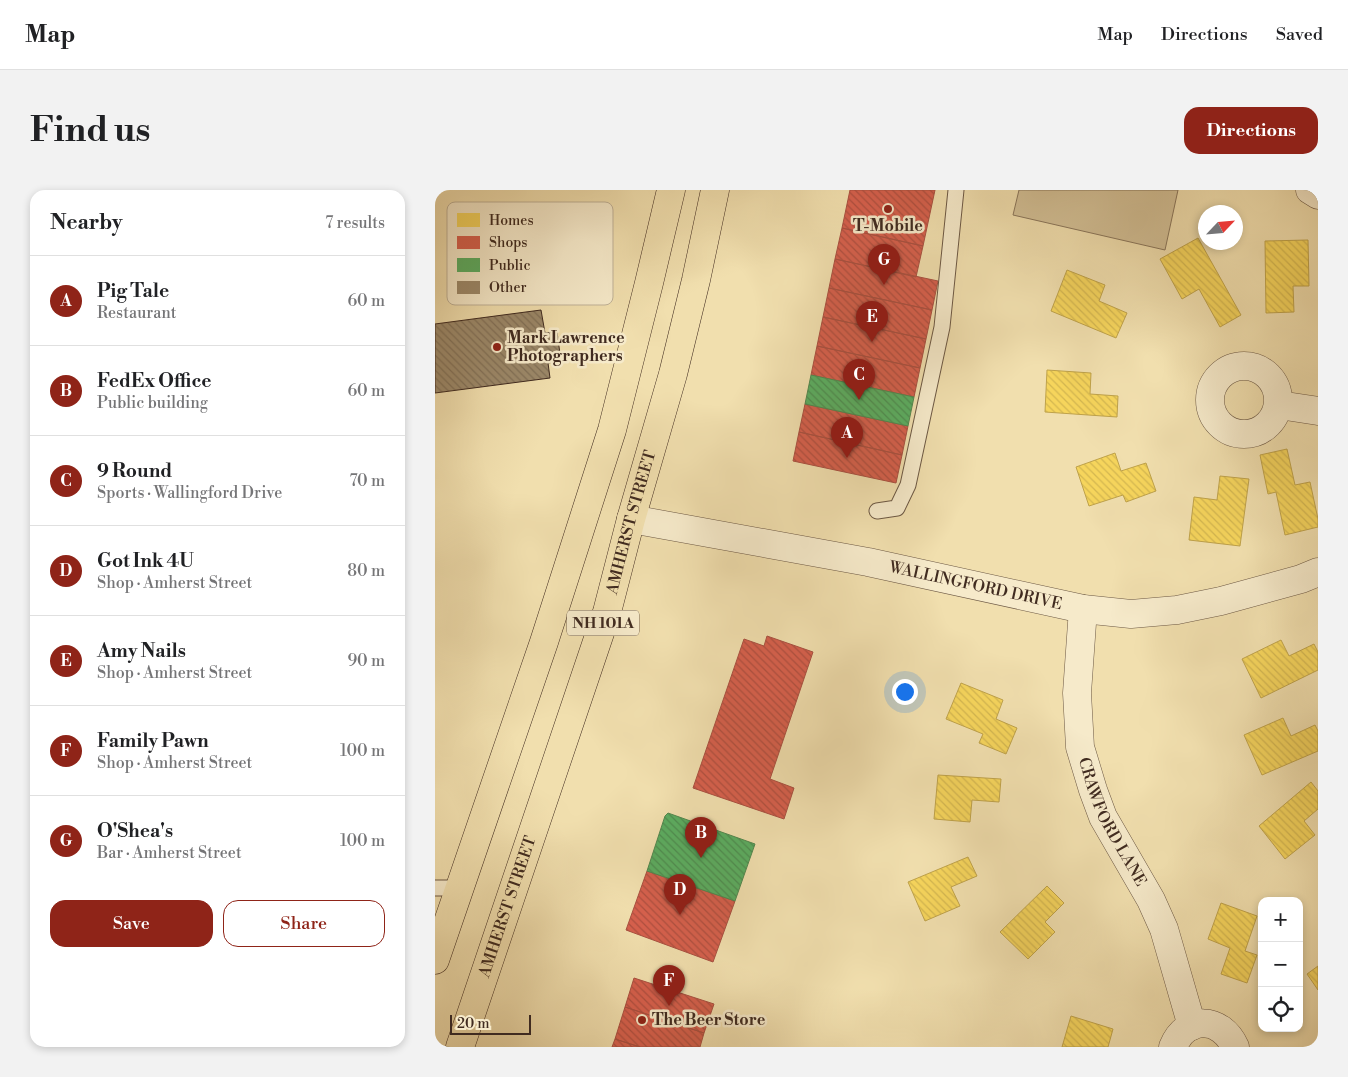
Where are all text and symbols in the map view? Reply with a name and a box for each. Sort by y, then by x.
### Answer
text: Map [25,20,75,50]
text: Map [1097,23,1133,46]
text: Directions [1161,23,1248,46]
text: Saved [1276,23,1323,46]
button: Directions [1184,107,1318,154]
text: Find us [30,109,150,152]
legend [447,202,613,305]
marker: T-Mobile [882,203,894,215]
north arrow [1198,205,1243,250]
text: Nearby [50,210,123,236]
text: Homes [489,212,534,230]
text: 7 results [325,213,385,233]
place label: T-Mobile [853,216,923,236]
text: Shops [489,234,527,252]
pin: G [868,244,900,285]
text: Public [489,257,530,275]
text: Pig Tale [97,279,169,303]
text: Other [489,279,527,297]
text: A [60,291,72,311]
text: 60 m [347,291,385,311]
pin: E [856,301,888,342]
text: Restaurant [97,303,176,323]
place label: Mark Lawrence Photographers [507,328,625,366]
marker: Mark Lawrence Photographers [491,341,503,353]
pin: C [843,359,875,400]
text: FedEx Office [97,369,211,393]
text: B [60,381,72,401]
text: 60 m [347,381,385,401]
text: Public building [97,393,208,413]
pin: A [831,417,863,458]
street label: AMHERST STREET [602,448,660,597]
text: 9 Round [97,459,172,483]
text: C [60,471,72,491]
text: 70 m [349,471,385,491]
text: Sports · Wallingford Drive [97,483,282,503]
text: Got Ink 4U [97,549,194,573]
street label: WALLINGFORD DRIVE [886,557,1064,614]
text: D [60,561,72,581]
text: 80 m [347,561,385,581]
text: Shop · Amherst Street [97,573,252,593]
road number: NH 101A [567,610,639,636]
text: Amy Nails [97,639,186,663]
text: E [60,651,72,671]
text: 90 m [347,651,385,671]
text: Shop · Amherst Street [97,663,252,683]
your location [892,679,918,705]
text: Family Pawn [97,729,209,753]
text: F [60,741,72,761]
text: 100 m [340,741,385,761]
text: Shop · Amherst Street [97,753,252,773]
street label: CRAWFORD LANE [1074,755,1151,890]
pin: B [685,817,717,858]
text: O'Shea's [97,819,173,843]
text: G [60,831,72,851]
text: 100 m [340,831,385,851]
street label: AMHERST STREET [474,833,541,981]
text: Bar · Amherst Street [97,843,242,863]
pin: D [664,874,696,915]
map controls [1258,897,1303,1032]
button: + [1258,897,1303,942]
button: Save [50,900,213,947]
button: Share [223,900,385,947]
button: − [1258,942,1303,987]
pin: F [653,965,685,1006]
button: locate [1258,987,1303,1032]
place label: The Beer Store [652,1010,766,1030]
scale bar [450,1012,531,1035]
marker: The Beer Store [636,1014,648,1026]
text: 20 m [457,1015,489,1033]

